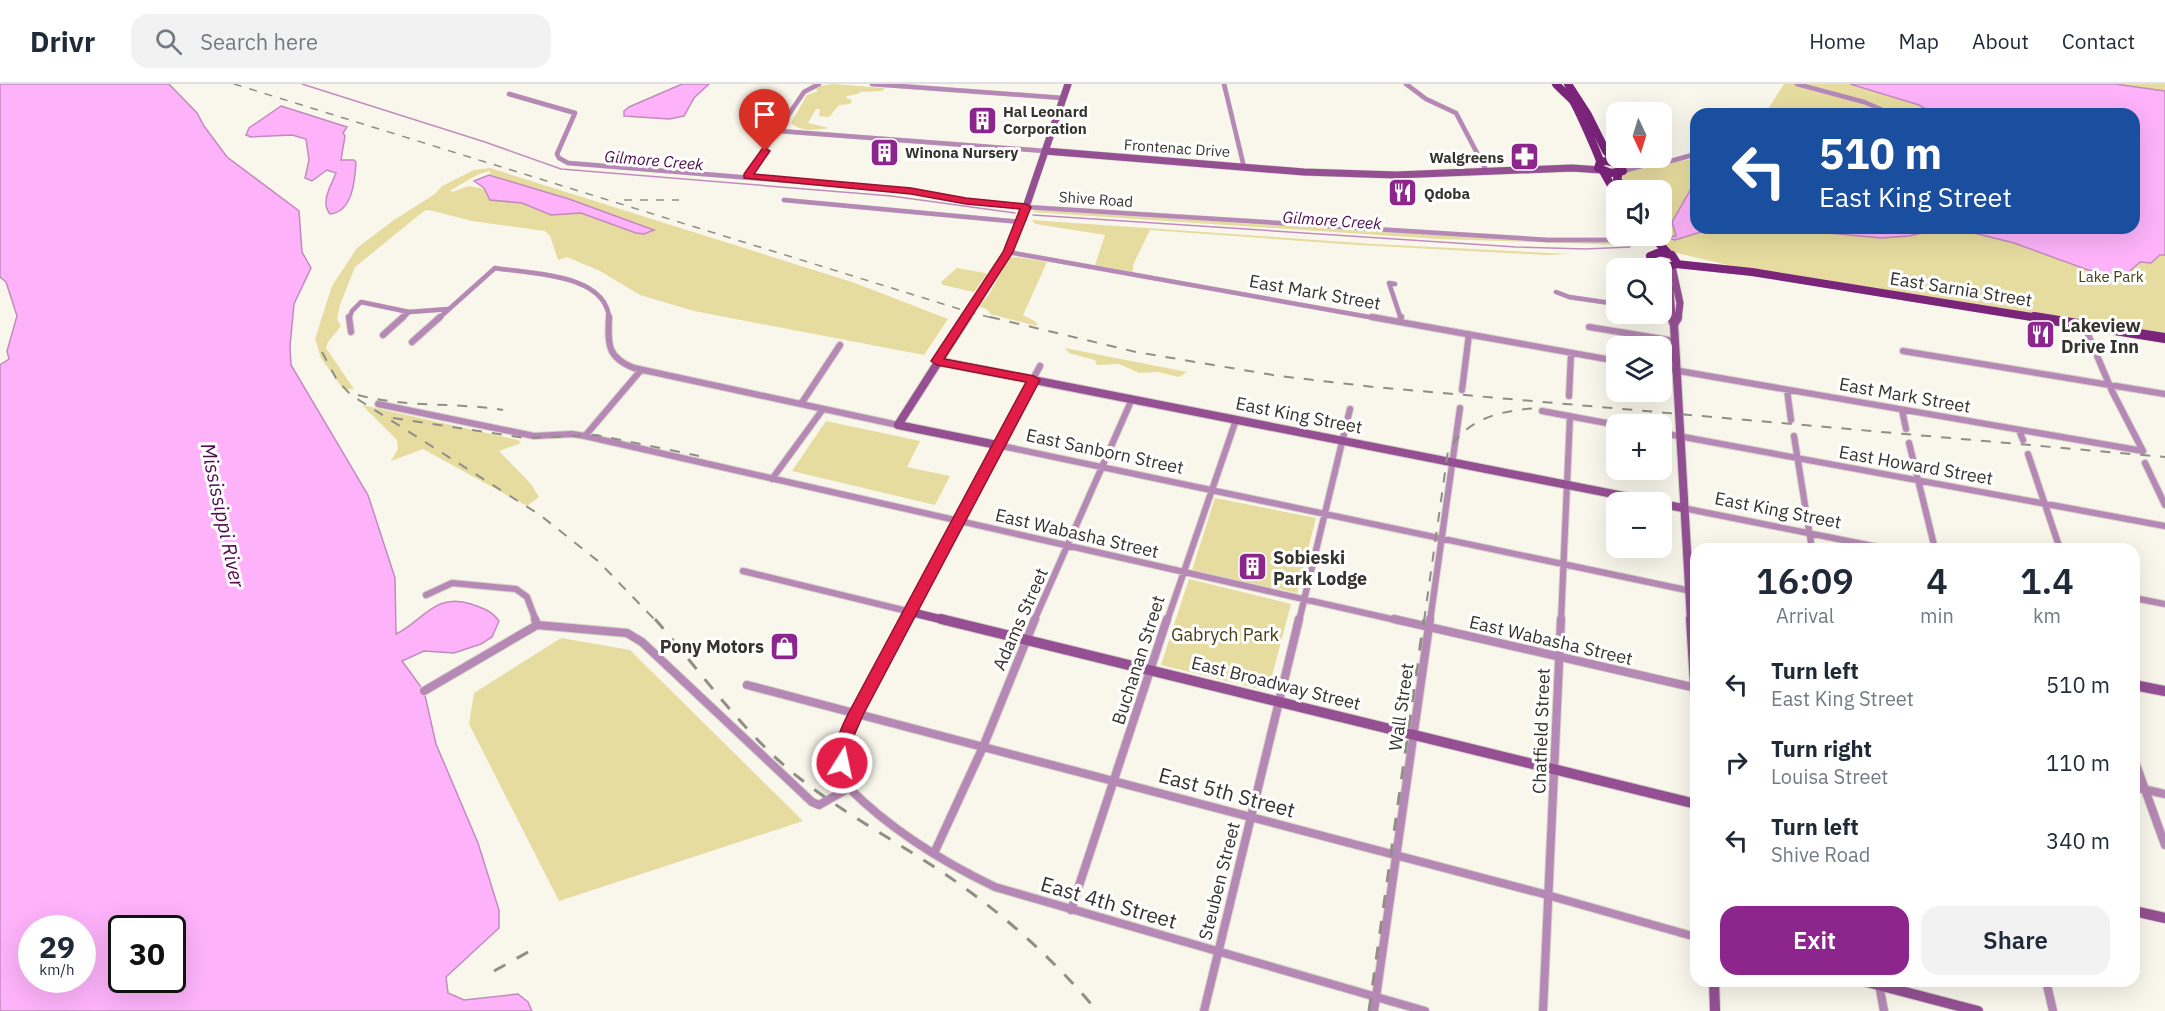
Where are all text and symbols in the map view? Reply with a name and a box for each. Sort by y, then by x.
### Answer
search box [131,14,551,68]
text: Drivr [30,23,95,60]
icon: search [152,25,185,58]
text: Search here [200,27,318,56]
text: Home [1809,27,1866,55]
text: Map [1899,27,1939,55]
text: About [1972,27,2029,55]
text: Contact [2062,27,2135,55]
pin [739,89,790,151]
icon: arrive [748,98,781,131]
place label: Hal Leonard Corporation [1003,102,1088,138]
north arrow [1606,102,1672,168]
map controls [1606,102,1672,558]
building icon: Hal Leonard Corporation [966,104,998,136]
text: 510 m [1819,126,1942,181]
icon: left [1720,132,1798,210]
street label: Frontenac Drive [1123,135,1231,161]
building icon: Winona Nursery [868,136,900,168]
pharmacy icon: Walgreens [1509,141,1541,173]
place label: Winona Nursery [905,143,1018,162]
water label: Gilmore Creek [604,146,705,174]
place label: Walgreens [1429,148,1504,167]
restaurant icon: Qdoba [1387,177,1419,209]
text: East King Street [1819,179,2012,214]
button: sound [1606,180,1672,246]
place label: Qdoba [1424,184,1470,203]
street label: Shive Road [1058,187,1134,211]
water label: Gilmore Creek [1282,207,1383,233]
button: search [1606,258,1672,324]
street label: East Sarnia Street [1888,266,2034,312]
park label: Lake Park [2078,267,2144,286]
street label: East Mark Street [1247,269,1383,315]
place label: Lakeview Drive Inn [2061,314,2141,358]
restaurant icon: Lakeview Drive Inn [2024,319,2056,351]
button: layers [1606,336,1672,402]
street label: East Mark Street [1837,372,1973,418]
street label: East King Street [1234,391,1364,439]
button: + [1606,414,1672,480]
street label: East Sanborn Street [1024,423,1186,479]
water label: Mississippi River [195,440,252,590]
street label: East Howard Street [1837,440,1995,490]
street label: East King Street [1713,486,1843,534]
button: − [1606,492,1672,558]
street label: East Wabasha Street [993,503,1161,563]
place label: Sobieski Park Lodge [1273,546,1367,590]
building icon: Sobieski Park Lodge [1236,551,1268,583]
text: 16:09 [1756,557,1854,604]
text: 4 [1926,557,1948,604]
text: 1.4 [2020,557,2074,604]
street label: Adams Street [987,564,1053,674]
street label: Buchanan Street [1106,592,1170,728]
text: Arrival [1776,602,1834,629]
text: min [1920,602,1954,629]
text: km [2033,602,2061,629]
street label: East Wabasha Street [1467,610,1635,670]
park label: Gabrych Park [1171,623,1280,646]
shop icon: Pony Motors [769,630,801,662]
place label: Pony Motors [660,635,764,658]
street label: East Broadway Street [1189,651,1363,715]
text: Turn left [1771,656,1859,685]
street label: Wall Street [1383,661,1419,753]
street label: Chatfield Street [1527,668,1555,794]
icon: left [1720,668,1753,701]
text: 510 m [2046,670,2110,699]
text: East King Street [1771,685,1914,712]
position arrow [810,731,874,795]
text: Turn right [1771,734,1872,763]
icon: right [1720,746,1753,779]
text: 110 m [2046,748,2110,777]
street label: East 5th Street [1156,760,1298,824]
text: Louisa Street [1771,763,1888,790]
text: Turn left [1771,812,1859,841]
street label: Steuben Street [1193,820,1245,942]
icon: left [1720,824,1753,857]
text: 340 m [2046,826,2110,855]
text: Shive Road [1771,841,1870,868]
street label: East 4th Street [1038,869,1180,935]
button: Exit [1720,906,1909,975]
button: Share [1921,906,2110,975]
speed limit sign: 30 [108,915,186,993]
text: 29 [39,927,75,966]
text: km/h [39,960,75,979]

